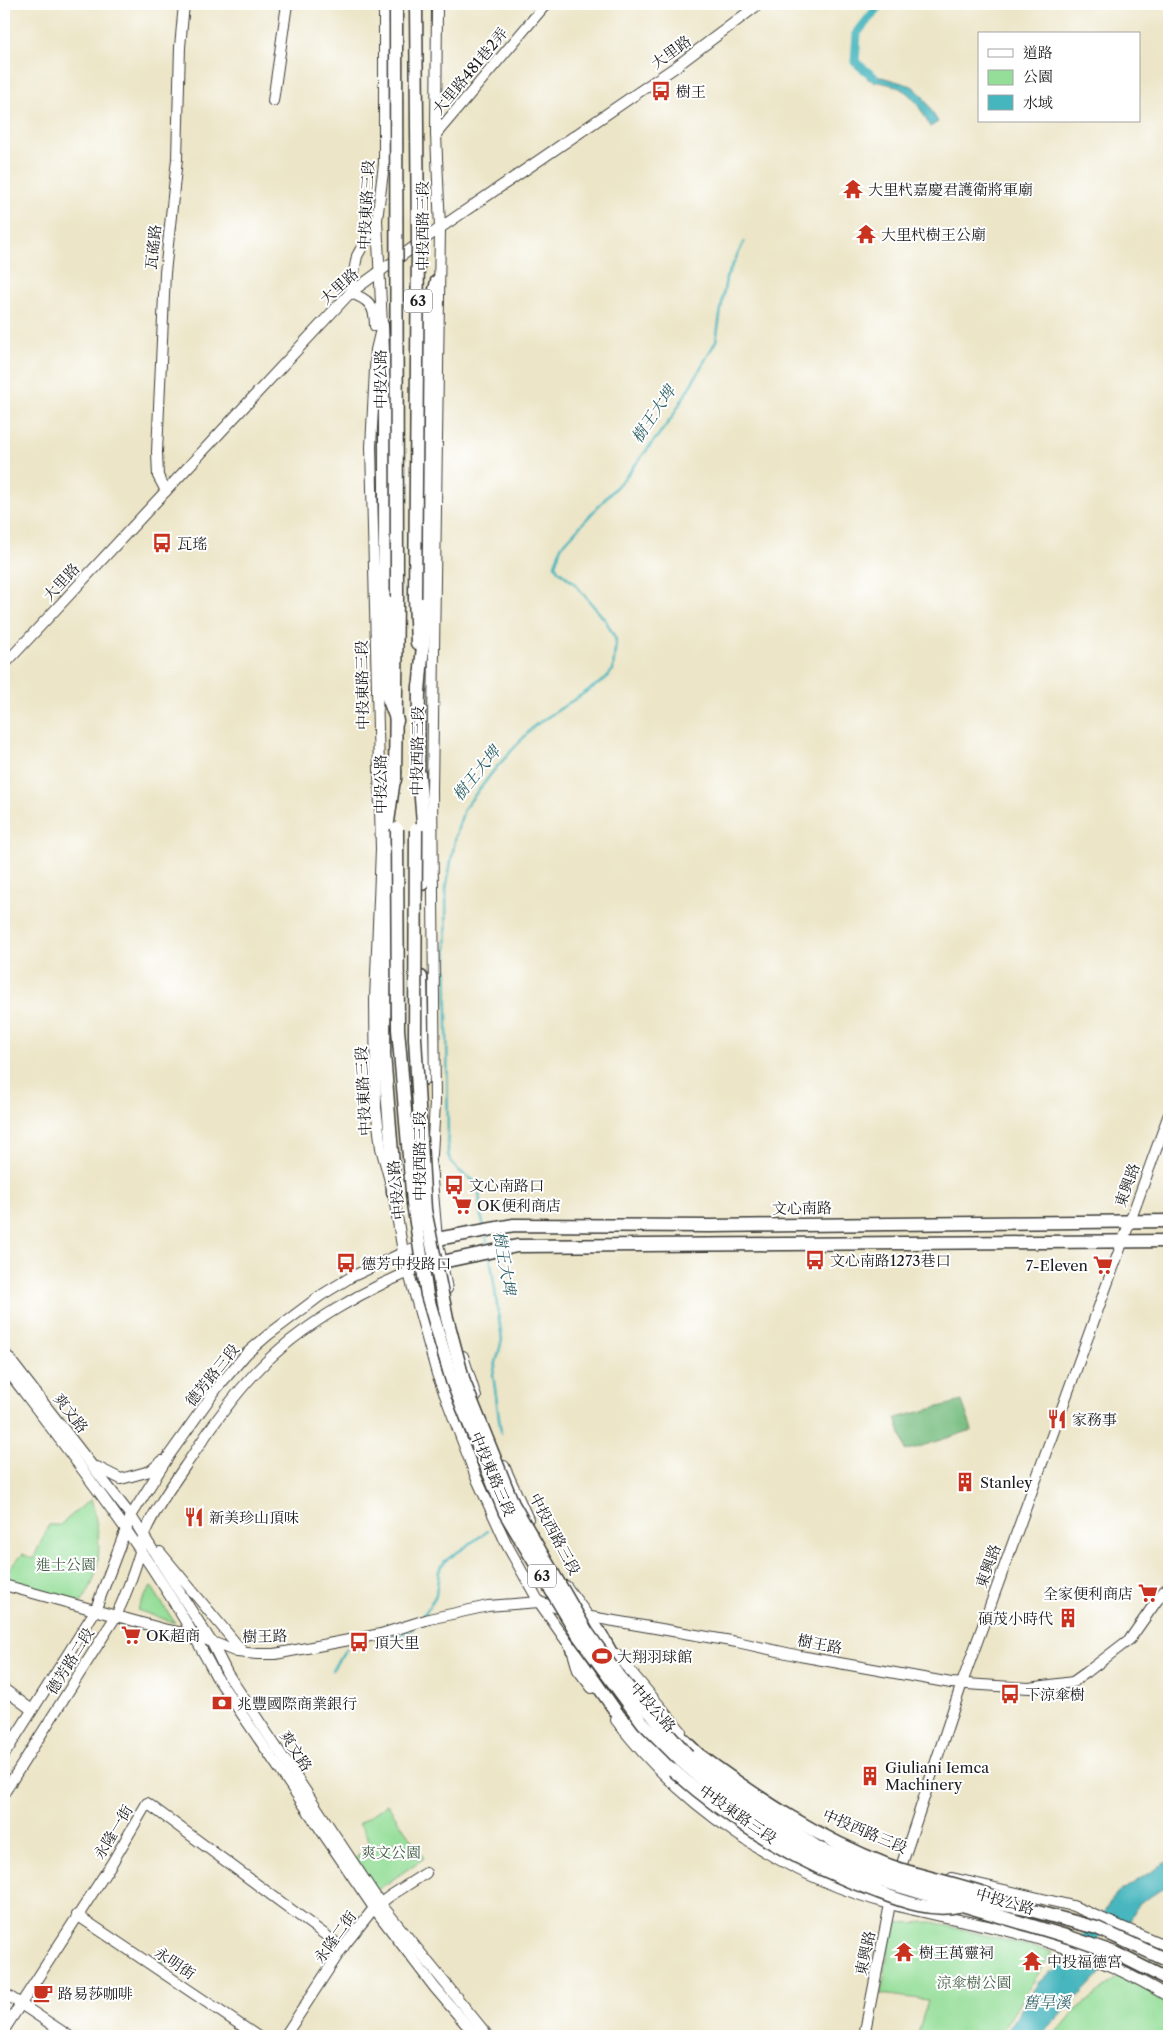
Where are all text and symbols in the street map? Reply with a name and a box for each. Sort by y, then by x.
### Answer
street label: 大里路481巷2弄 [428,24,512,118]
street label: 大里路 [647,31,695,73]
legend [978,32,1140,122]
text: 道路 [1023,43,1053,62]
text: 公園 [1023,67,1053,86]
bus stop icon: 樹王 [650,80,672,102]
place label: 樹王 [676,82,706,101]
text: 水域 [1023,93,1053,112]
street label: 中投東路三段 [354,160,378,250]
temple icon: 大里杙嘉慶君護衛將軍廟 [842,178,864,200]
place label: 大里杙嘉慶君護衛將軍廟 [868,180,1033,199]
street label: 中投西路三段 [413,181,432,271]
temple icon: 大里杙樹王公廟 [855,223,877,245]
street label: 瓦磘路 [141,224,165,270]
place label: 大里杙樹王公廟 [881,225,986,244]
street label: 大里路 [316,264,362,308]
road number: 63 [404,290,432,312]
street label: 中投公路 [371,349,390,409]
water label: 樹王大埤 [627,380,680,446]
bus stop icon: 瓦瑤 [151,532,173,554]
place label: 瓦瑤 [177,534,207,553]
street label: 大里路 [39,559,83,605]
street label: 中投東路三段 [352,640,372,730]
street label: 中投西路三段 [407,706,427,796]
water label: 樹王大埤 [448,740,505,804]
street label: 中投公路 [371,754,390,814]
street label: 中投東路三段 [351,1046,375,1136]
street label: 中投西路三段 [410,1111,429,1201]
street label: 中投公路 [383,1159,409,1221]
street label: 東興路 [1110,1161,1144,1209]
bus stop icon: 文心南路口 [443,1174,465,1196]
place label: 文心南路口 [469,1176,544,1195]
supermarket icon: OK便利商店 [451,1194,473,1216]
place label: OK便利商店 [477,1196,561,1215]
street label: 文心南路 [772,1198,832,1218]
water label: 樹王大埤 [490,1230,521,1298]
bus stop icon: 文心南路1273巷口 [804,1249,826,1271]
place label: 文心南路1273巷口 [830,1251,951,1270]
bus stop icon: 德芳中投路口 [335,1252,357,1274]
place label: 德芳中投路口 [361,1254,451,1273]
supermarket icon: 7-Eleven [1092,1254,1114,1276]
place label: 7-Eleven [1026,1256,1089,1275]
street label: 德芳路三段 [181,1340,243,1410]
street label: 爽文路 [50,1389,92,1437]
restaurant icon: 家務事 [1046,1408,1068,1430]
place label: 家務事 [1072,1410,1117,1429]
street label: 中投東路三段 [467,1429,519,1519]
building icon: Stanley [954,1471,976,1493]
place label: Stanley [980,1473,1033,1492]
street label: 中投西路三段 [525,1490,585,1578]
restaurant icon: 新美珍山頂味 [183,1506,205,1528]
place label: 新美珍山頂味 [209,1508,299,1527]
street label: 東興路 [971,1542,1005,1590]
park label: 進士公園 [36,1555,96,1574]
road number: 63 [528,1564,556,1588]
supermarket icon: 全家便利商店 [1137,1582,1159,1604]
place label: 全家便利商店 [1043,1584,1133,1603]
building icon: 碩茂小時代 [1057,1607,1079,1629]
place label: 碩茂小時代 [978,1609,1053,1628]
street label: 德芳路二段 [42,1624,98,1698]
supermarket icon: OK超商 [120,1624,142,1646]
place label: OK超商 [146,1626,200,1645]
street label: 樹王路 [242,1626,288,1646]
street label: 樹王路 [796,1630,844,1658]
bus stop icon: 頂大里 [348,1631,370,1653]
place label: 頂大里 [374,1633,419,1652]
sports icon: 大翔羽球館 [591,1645,613,1667]
place label: 大翔羽球館 [617,1647,692,1666]
street label: 中投公路 [626,1678,680,1736]
bus stop icon: 下涼傘樹 [999,1683,1021,1705]
place label: 下涼傘樹 [1025,1685,1085,1704]
bank icon: 兆豐國際商業銀行 [211,1692,233,1714]
place label: 兆豐國際商業銀行 [237,1694,357,1713]
street label: 爽文路 [276,1727,316,1775]
place label: Giuliani Iemca Machinery [885,1758,989,1794]
building icon: Giuliani Iemca Machinery [859,1765,881,1787]
street label: 中投東路三段 [696,1780,780,1848]
street label: 永隆一街 [89,1801,137,1863]
street label: 中投西路三段 [820,1805,910,1857]
park label: 爽文公園 [361,1843,421,1862]
street label: 中投公路 [974,1884,1036,1918]
street label: 永隆二街 [310,1907,360,1967]
street label: 東興路 [851,1929,879,1977]
temple icon: 樹王萬靈祠 [893,1941,915,1963]
street label: 永明街 [151,1943,199,1983]
place label: 樹王萬靈祠 [919,1943,994,1962]
temple icon: 中投福德宮 [1021,1950,1043,1972]
place label: 中投福德宮 [1047,1952,1122,1971]
park label: 涼傘樹公園 [936,1973,1012,1992]
cafe icon: 路易莎咖啡 [32,1982,54,2004]
place label: 路易莎咖啡 [58,1984,133,2003]
water label: 舊旱溪 [1023,1992,1073,2012]

